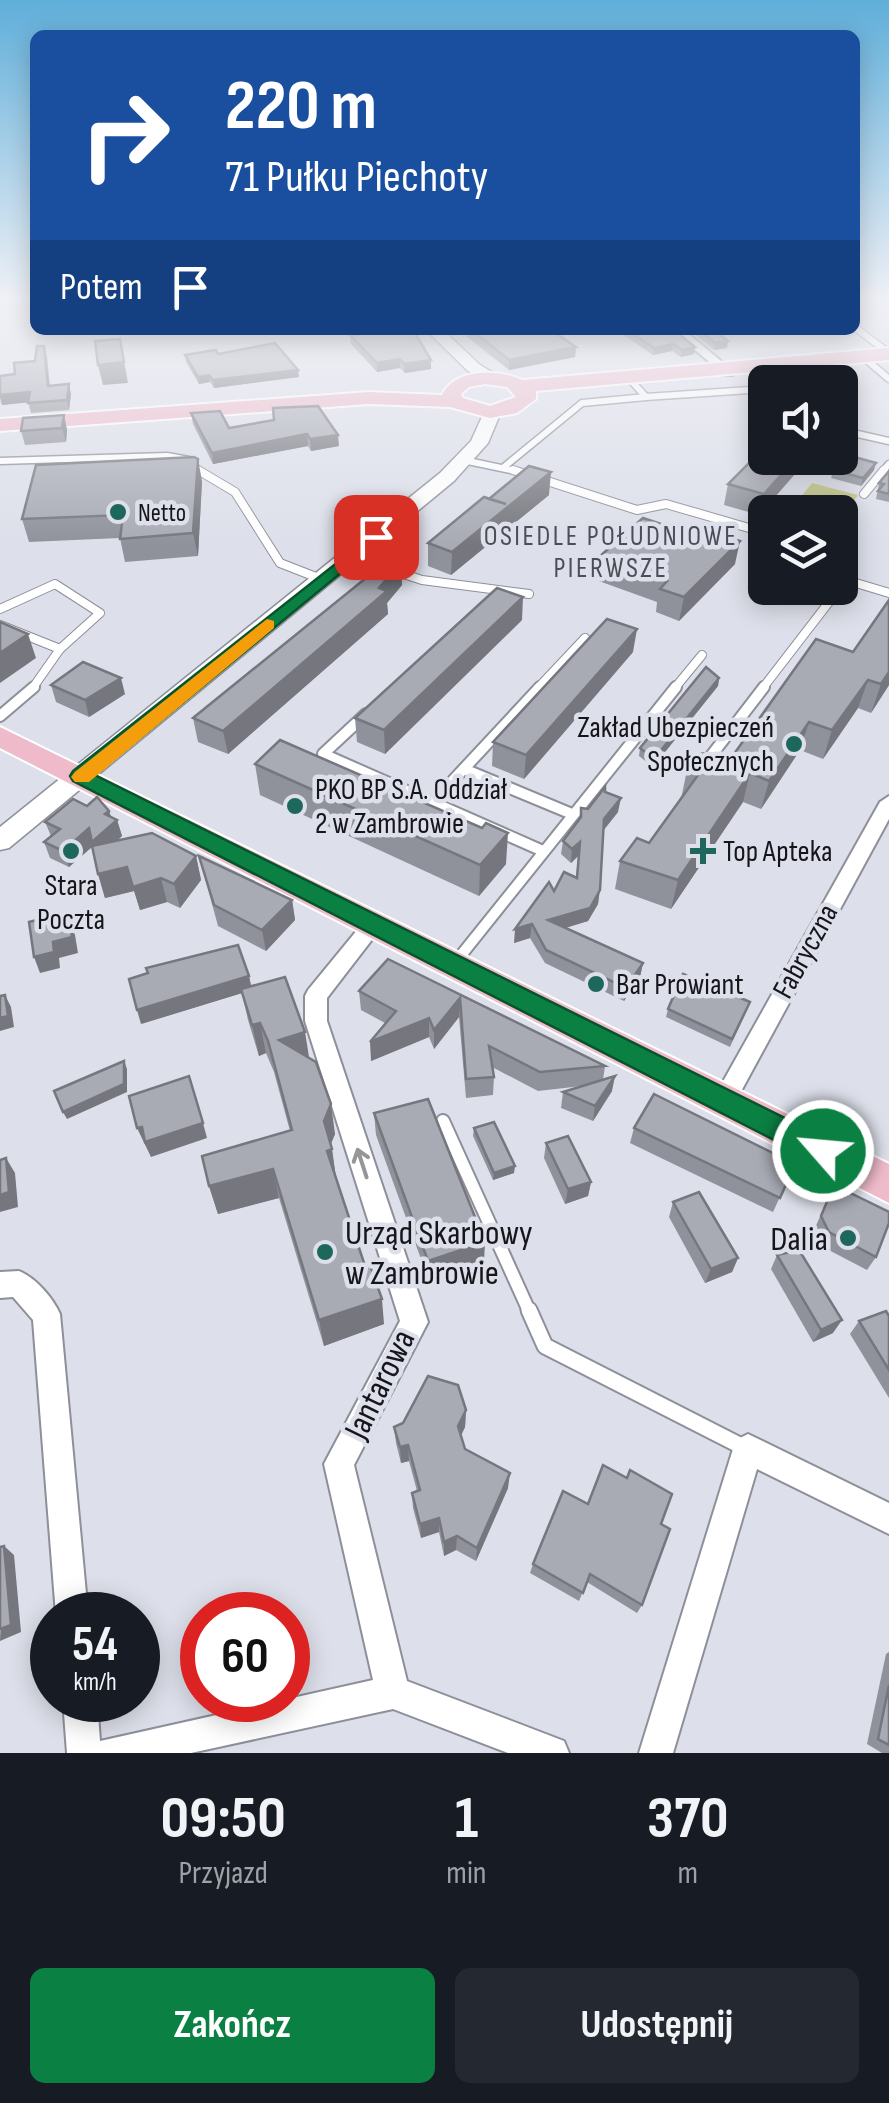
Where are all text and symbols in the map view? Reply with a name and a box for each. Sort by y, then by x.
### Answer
text: 220 m [225,65,377,149]
icon: right [60,70,190,200]
text: 71 Pułku Piechoty [225,150,488,205]
icon: arrive [163,260,218,315]
text: Potem [60,265,143,310]
map controls [748,365,858,605]
button: sound [748,365,858,475]
pin [334,495,419,580]
button: layers [748,495,858,605]
place label: Netto [138,498,186,529]
marker: Netto [107,501,129,523]
icon: arrive [349,510,404,565]
district label: OSIEDLE POŁUDNIOWE PIERWSZE [484,520,738,585]
place label: Zakład Ubezpieczeń Społecznych [577,710,774,780]
marker: Zakład Ubezpieczeń Społecznych [783,733,805,755]
place label: PKO BP S.A. Oddział 2 w Zambrowie [315,772,507,842]
marker: PKO BP S.A. Oddział 2 w Zambrowie [284,795,306,817]
place label: Top Apteka [723,834,833,870]
marker: Stara Poczta [60,840,82,862]
marker: Top Apteka [692,840,714,862]
place label: Stara Poczta [37,868,105,938]
street label: Fabryczna [765,898,846,1005]
place label: Bar Prowiant [616,967,744,1003]
marker: Bar Prowiant [585,973,607,995]
position arrow [771,1099,875,1203]
one-way arrow [352,1147,370,1179]
place label: Urząd Skarbowy w Zambrowie [345,1212,533,1295]
place label: Dalia [770,1218,828,1261]
marker: Dalia [837,1227,859,1249]
marker: Urząd Skarbowy w Zambrowie [314,1241,336,1263]
street label: Jantarowa [335,1323,425,1447]
speed limit sign: 60 [180,1592,310,1722]
text: 54 [72,1615,118,1675]
text: km/h [73,1667,117,1698]
text: 09:50 [161,1783,286,1855]
text: 1 [455,1783,478,1855]
text: 370 [647,1783,728,1855]
text: Przyjazd [179,1854,268,1893]
text: min [446,1854,487,1893]
text: m [677,1854,698,1893]
button: Zakończ [30,1968,435,2083]
button: Udostępnij [455,1968,859,2083]

